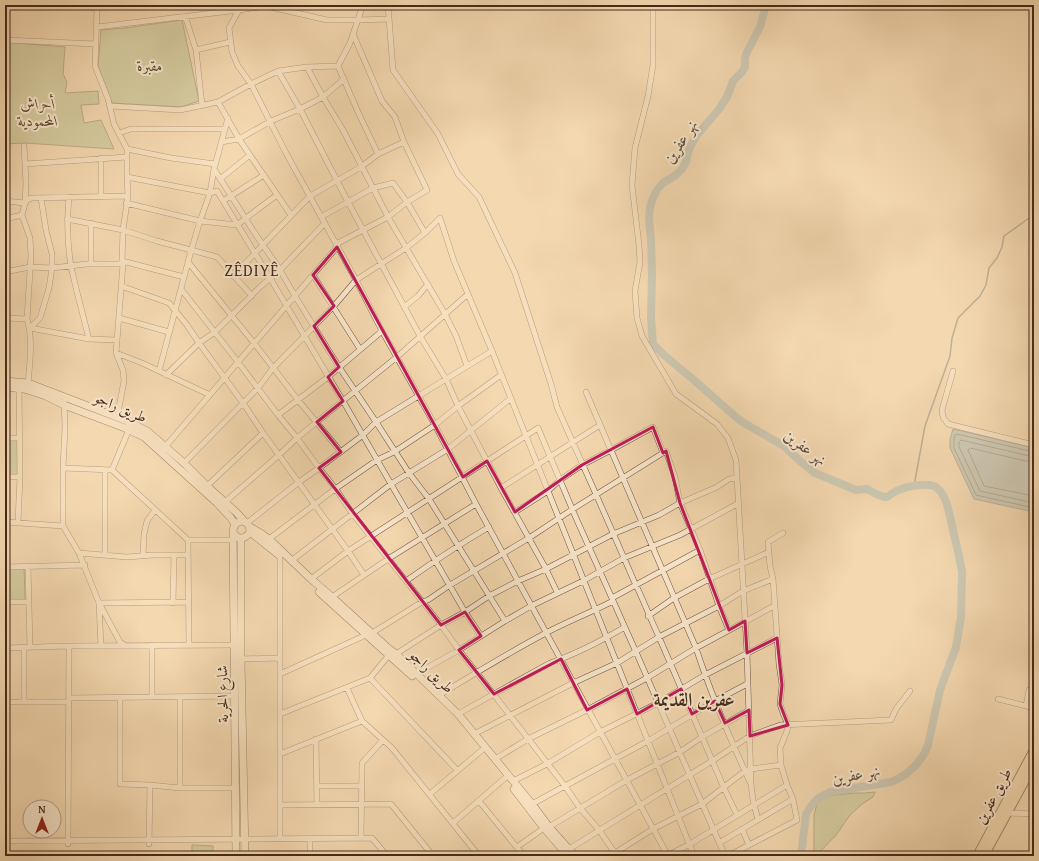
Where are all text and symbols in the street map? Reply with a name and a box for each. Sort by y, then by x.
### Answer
park label: مقبرة [136,55,163,76]
park label: أحراش المحمودية [16,93,58,131]
water label: نهر عفرين [657,114,703,168]
district label: ZÊDIYÊ [225,258,279,282]
street label: طريق راجو [90,386,150,427]
water label: نهر عفرين [779,423,833,471]
street label: طريق راجو [403,643,459,698]
street label: شارع الحرية [211,665,236,723]
district label: عفرين القديمة [653,685,735,713]
water label: نهر عفرين [830,758,882,790]
street label: طريق عفرين [970,764,1016,828]
north arrow [22,799,62,839]
text: N [38,801,46,817]

